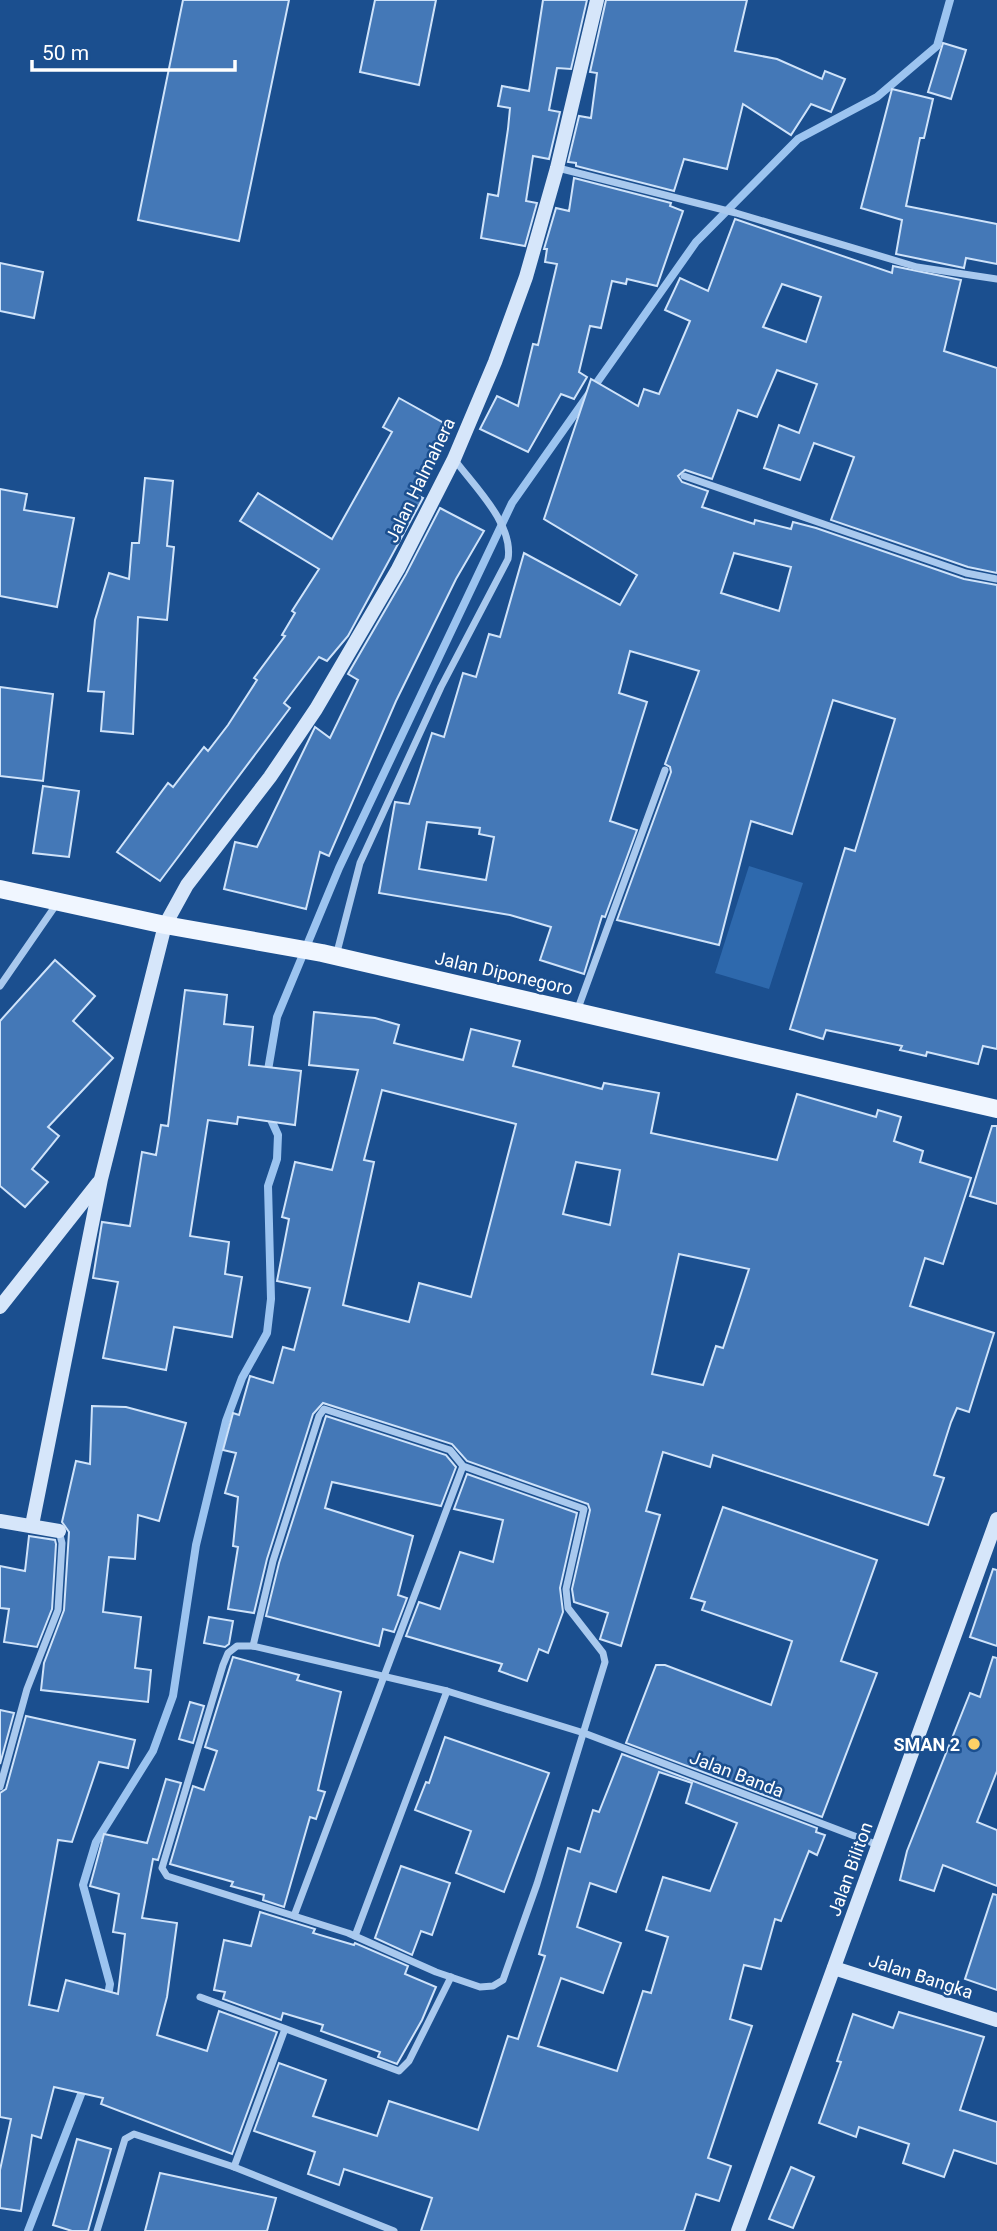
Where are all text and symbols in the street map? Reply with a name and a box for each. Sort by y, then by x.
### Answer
scale bar [32,28,234,72]
text: 50 m [42,41,89,65]
street label: Jalan Halmahera [381,414,459,546]
street label: Jalan Diponegoro [433,947,575,999]
place label: SMAN 2 [893,1734,960,1755]
marker: SMAN 2 [966,1736,982,1752]
street label: Jalan Banda [687,1746,787,1802]
street label: Jalan Biliton [823,1819,877,1919]
street label: Jalan Bangka [866,1949,976,2003]

